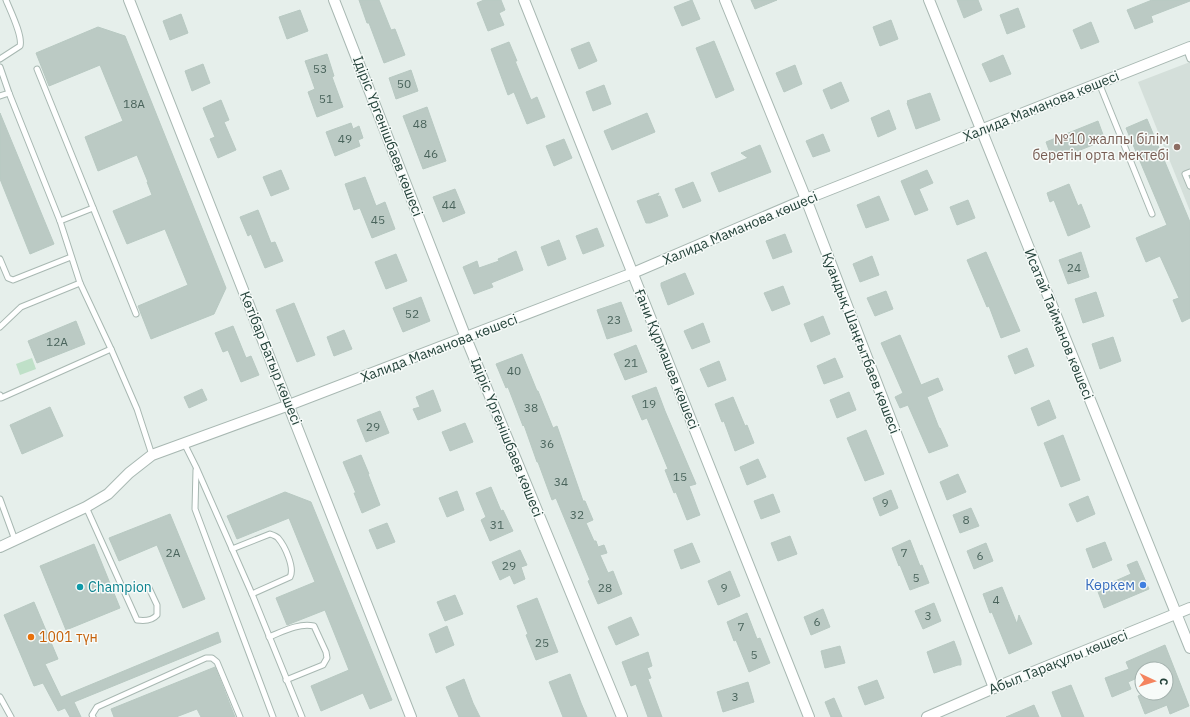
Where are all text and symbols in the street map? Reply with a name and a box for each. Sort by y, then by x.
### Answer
street label: Ідіріс Үргенішбаев көшесі [349,53,427,219]
house number: 53 [313,61,327,76]
street label: Халида Маманова көшесі [960,66,1122,146]
house number: 50 [397,76,411,91]
house number: 51 [319,91,333,106]
house number: 18А [123,96,145,111]
house number: 48 [413,116,427,131]
place label: №10 жалпы білім беретін орта мектебі [1032,130,1169,164]
house number: 49 [338,131,352,146]
marker: №10 жалпы білім беретін орта мектебі [1172,142,1182,152]
house number: 46 [424,146,438,161]
street label: Халида Маманова көшесі [660,187,820,269]
house number: 44 [442,197,456,212]
house number: 45 [371,212,385,227]
street label: Исатай Тайманов көшесі [1020,246,1098,402]
street label: Қуандық Шаңғытбаев көшесі [818,250,904,436]
house number: 24 [1067,260,1081,275]
street label: Ғани Құрмашев көшесі [631,286,703,432]
street label: Көтібар Батыр көшесі [236,289,306,427]
house number: 52 [405,306,419,321]
street label: Халида Маманова көшесі [358,310,520,386]
house number: 23 [607,312,621,327]
house number: 12А [46,334,68,349]
street label: Ідіріс Үргенішбаев көшесі [467,355,547,519]
house number: 21 [624,355,638,370]
house number: 40 [507,363,521,378]
house number: 19 [642,396,656,411]
house number: 38 [524,400,538,415]
house number: 29 [366,419,380,434]
house number: 36 [540,436,554,451]
house number: 15 [673,469,687,484]
house number: 34 [554,474,568,489]
house number: 9 [881,495,889,510]
house number: 32 [570,507,584,522]
house number: 8 [962,512,970,527]
house number: 31 [490,517,504,532]
house number: 2А [166,545,181,560]
house number: 7 [900,545,908,560]
house number: 6 [976,548,984,563]
house number: 29 [502,558,516,573]
house number: 5 [912,570,920,585]
place label: Көркем [1085,576,1135,594]
place label: Champion [88,578,152,596]
house number: 28 [598,580,612,595]
house number: 9 [720,580,728,595]
marker: Көркем [1138,580,1148,590]
marker: Champion [75,582,85,592]
house number: 4 [992,592,1000,607]
house number: 3 [924,608,932,623]
house number: 6 [813,614,821,629]
house number: 7 [737,619,745,634]
street label: Абыл Тарақұлы көшесі [986,626,1130,698]
place label: 1001 түн [39,628,98,646]
marker: 1001 түн [26,632,36,642]
house number: 25 [535,635,549,650]
house number: 5 [750,647,758,662]
north arrow [1134,661,1174,701]
text: С [1157,678,1171,686]
house number: 3 [731,689,739,704]

